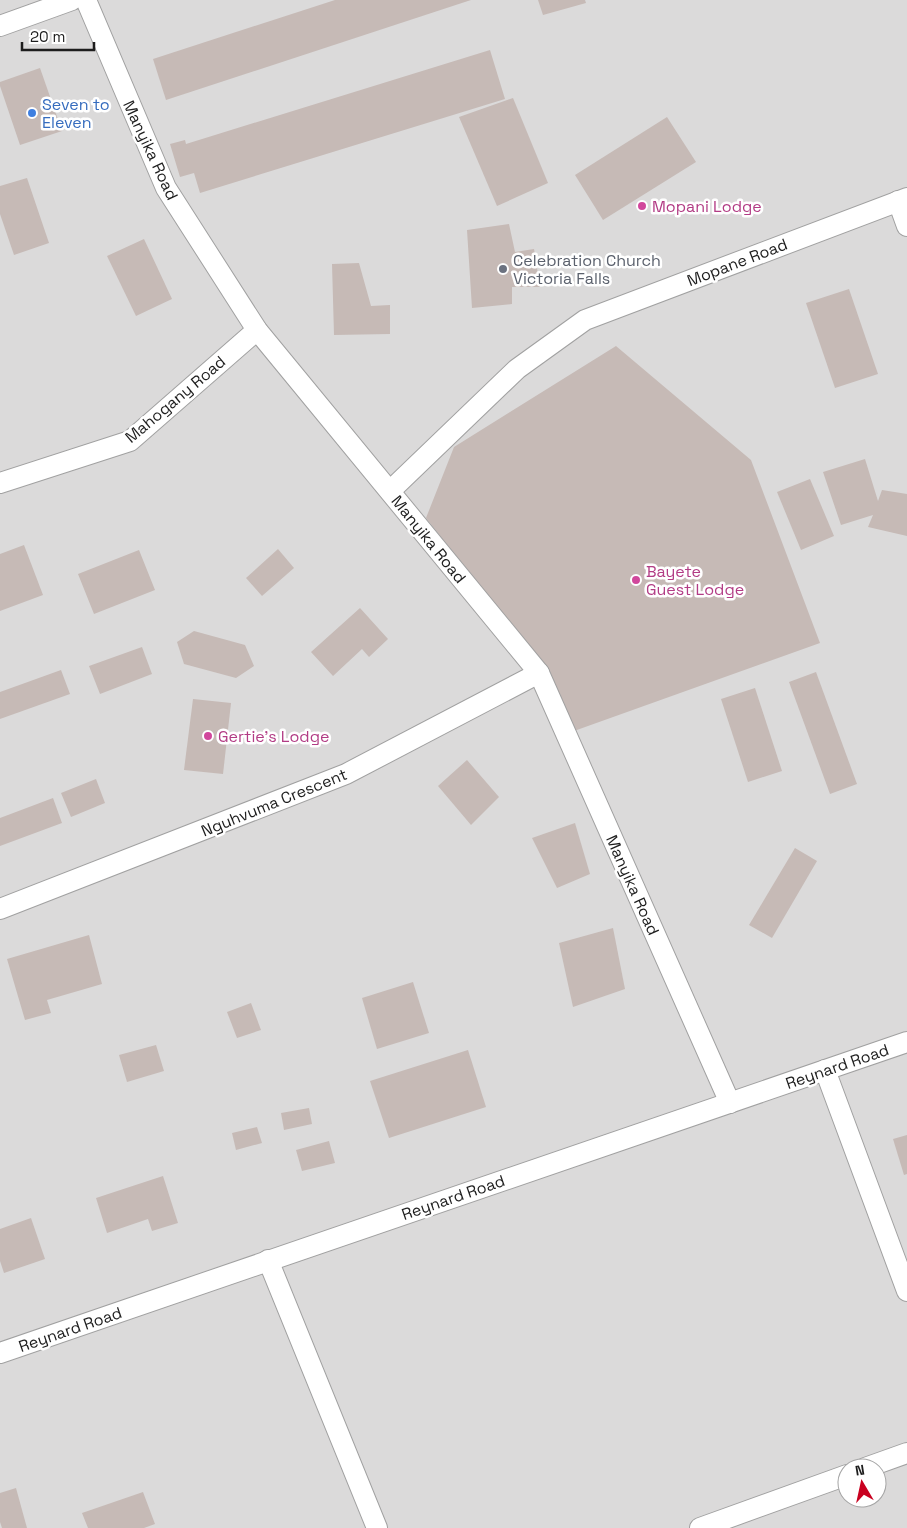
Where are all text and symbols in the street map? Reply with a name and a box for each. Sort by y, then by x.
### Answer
scale bar [22,20,95,52]
text: 20 m [30,27,65,46]
place label: Seven to Eleven [42,94,110,133]
street label: Manyika Road [118,97,183,203]
marker: Seven to Eleven [26,107,38,119]
place label: Mopani Lodge [652,196,762,217]
marker: Mopani Lodge [636,200,648,212]
street label: Mopane Road [684,234,790,291]
place label: Celebration Church Victoria Falls [513,250,661,289]
marker: Celebration Church Victoria Falls [497,263,509,275]
street label: Mahogany Road [121,351,230,448]
street label: Manyika Road [387,491,471,588]
place label: Bayete Guest Lodge [646,561,744,600]
marker: Bayete Guest Lodge [630,574,642,586]
place label: Gertie's Lodge [218,726,329,747]
marker: Gertie's Lodge [202,730,214,742]
street label: Nguhvuma Crescent [198,764,350,841]
street label: Manyika Road [601,832,664,939]
street label: Reynard Road [783,1039,892,1094]
street label: Reynard Road [399,1170,508,1225]
street label: Reynard Road [16,1302,125,1357]
north arrow [837,1458,887,1508]
text: N [854,1461,866,1480]

